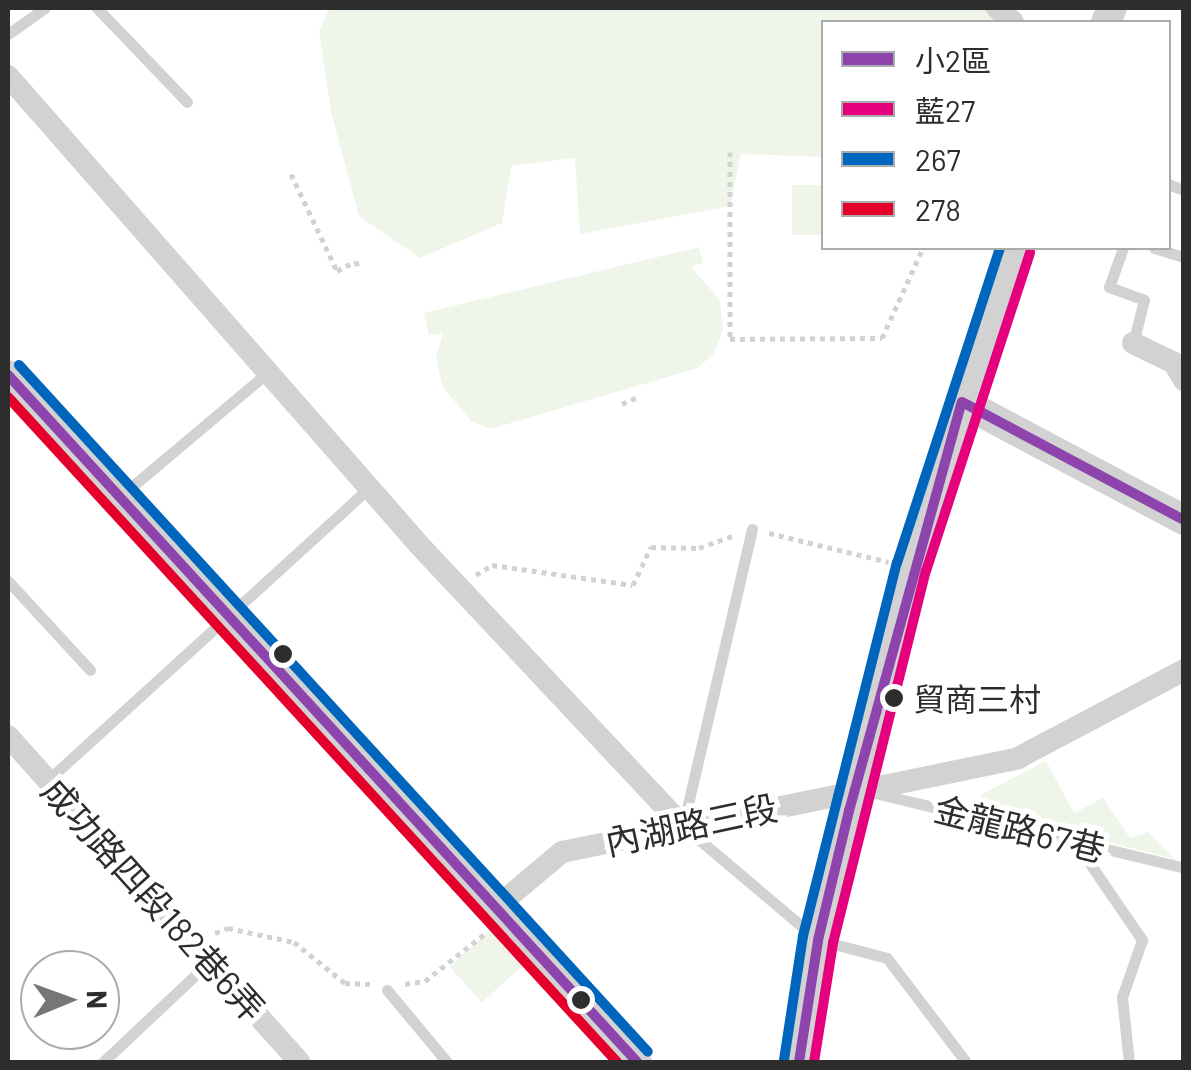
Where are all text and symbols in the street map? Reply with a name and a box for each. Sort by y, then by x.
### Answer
legend [821,20,1171,250]
text: 小2區 [915,42,991,78]
text: 藍27 [915,92,975,128]
text: 267 [915,141,961,177]
text: 278 [915,191,961,227]
unlabelled marker [273,644,293,664]
place label: 貿商三村 [913,679,1041,717]
marker: 貿商三村 [884,688,904,708]
street label: 成功路四段182巷6弄 [34,769,274,1029]
street label: 內湖路三段 [601,785,781,863]
street label: 金龍路67巷 [930,787,1110,869]
north arrow [20,950,120,1050]
text: N [81,990,115,1009]
unlabelled marker [571,990,591,1010]

